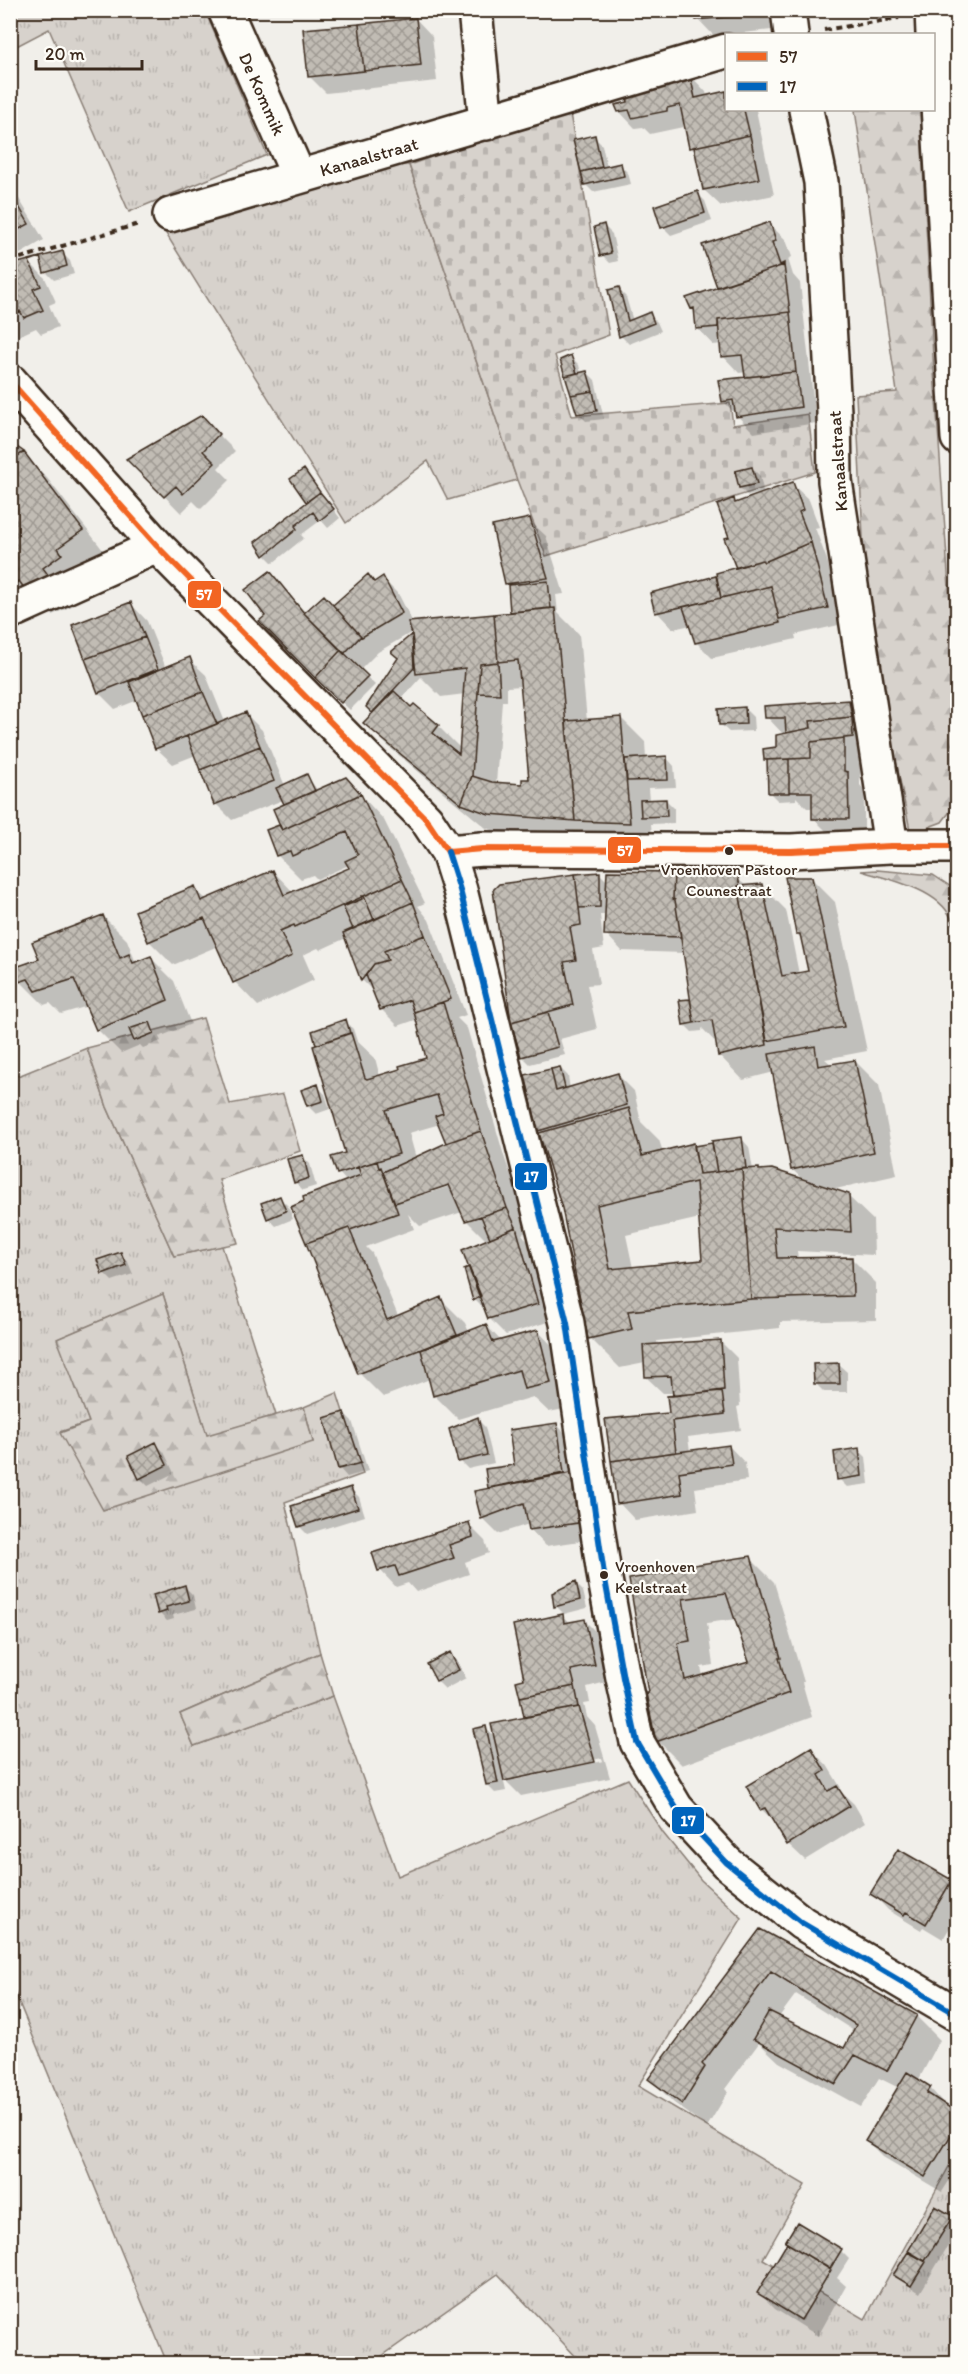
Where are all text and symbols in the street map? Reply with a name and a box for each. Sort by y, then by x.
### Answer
scale bar [36,33,142,71]
legend [725,33,935,111]
text: 20 m [45,43,85,65]
text: 57 [779,46,797,68]
street label: De Kommik [234,49,290,140]
text: 17 [779,76,796,98]
street label: Kanaalstraat [317,132,421,181]
street label: Kanaalstraat [823,410,852,512]
line badge: 57 [187,580,222,609]
text: 57 [196,585,212,604]
line badge: 57 [607,836,642,864]
text: 57 [617,841,633,860]
marker: Vroenhoven Pastoor Counestraat [723,845,735,857]
place label: Vroenhoven Pastoor Counestraat [661,860,797,900]
line badge: 17 [514,1162,548,1191]
text: 17 [523,1167,539,1186]
place label: Vroenhoven Keelstraat [615,1557,696,1597]
marker: Vroenhoven Keelstraat [598,1569,610,1581]
line badge: 17 [671,1806,705,1835]
text: 17 [680,1811,696,1830]

